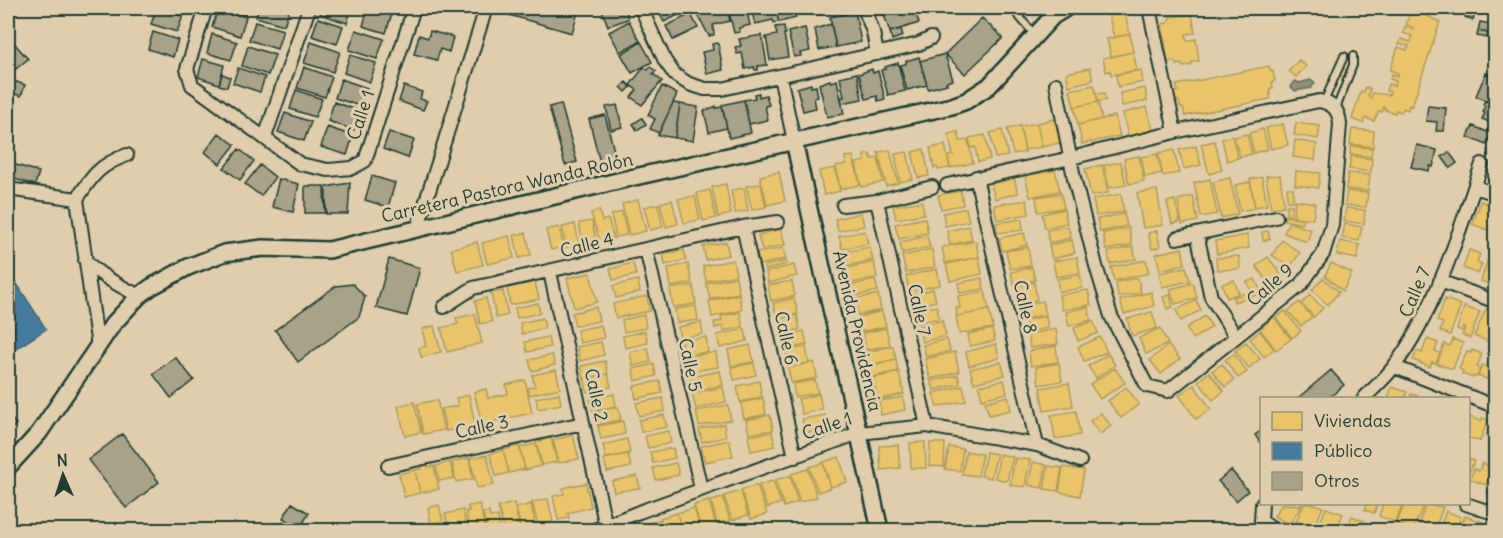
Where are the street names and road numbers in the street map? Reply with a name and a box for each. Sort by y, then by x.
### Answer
street label: Calle 1 [342,87,379,143]
street label: Carretera Pastora Wanda Rolón [379,147,635,228]
street label: Calle 4 [558,227,616,262]
street label: Avenida Providencia [828,248,887,414]
street label: Calle 9 [1242,258,1298,311]
street label: Calle 7 [1394,263,1436,321]
street label: Calle 8 [1009,278,1042,336]
street label: Calle 7 [903,282,936,338]
street label: Calle 6 [770,309,803,367]
street label: Calle 5 [674,336,707,394]
street label: Calle 2 [580,366,613,424]
street label: Calle 1 [799,406,855,445]
street label: Calle 3 [453,410,511,443]

